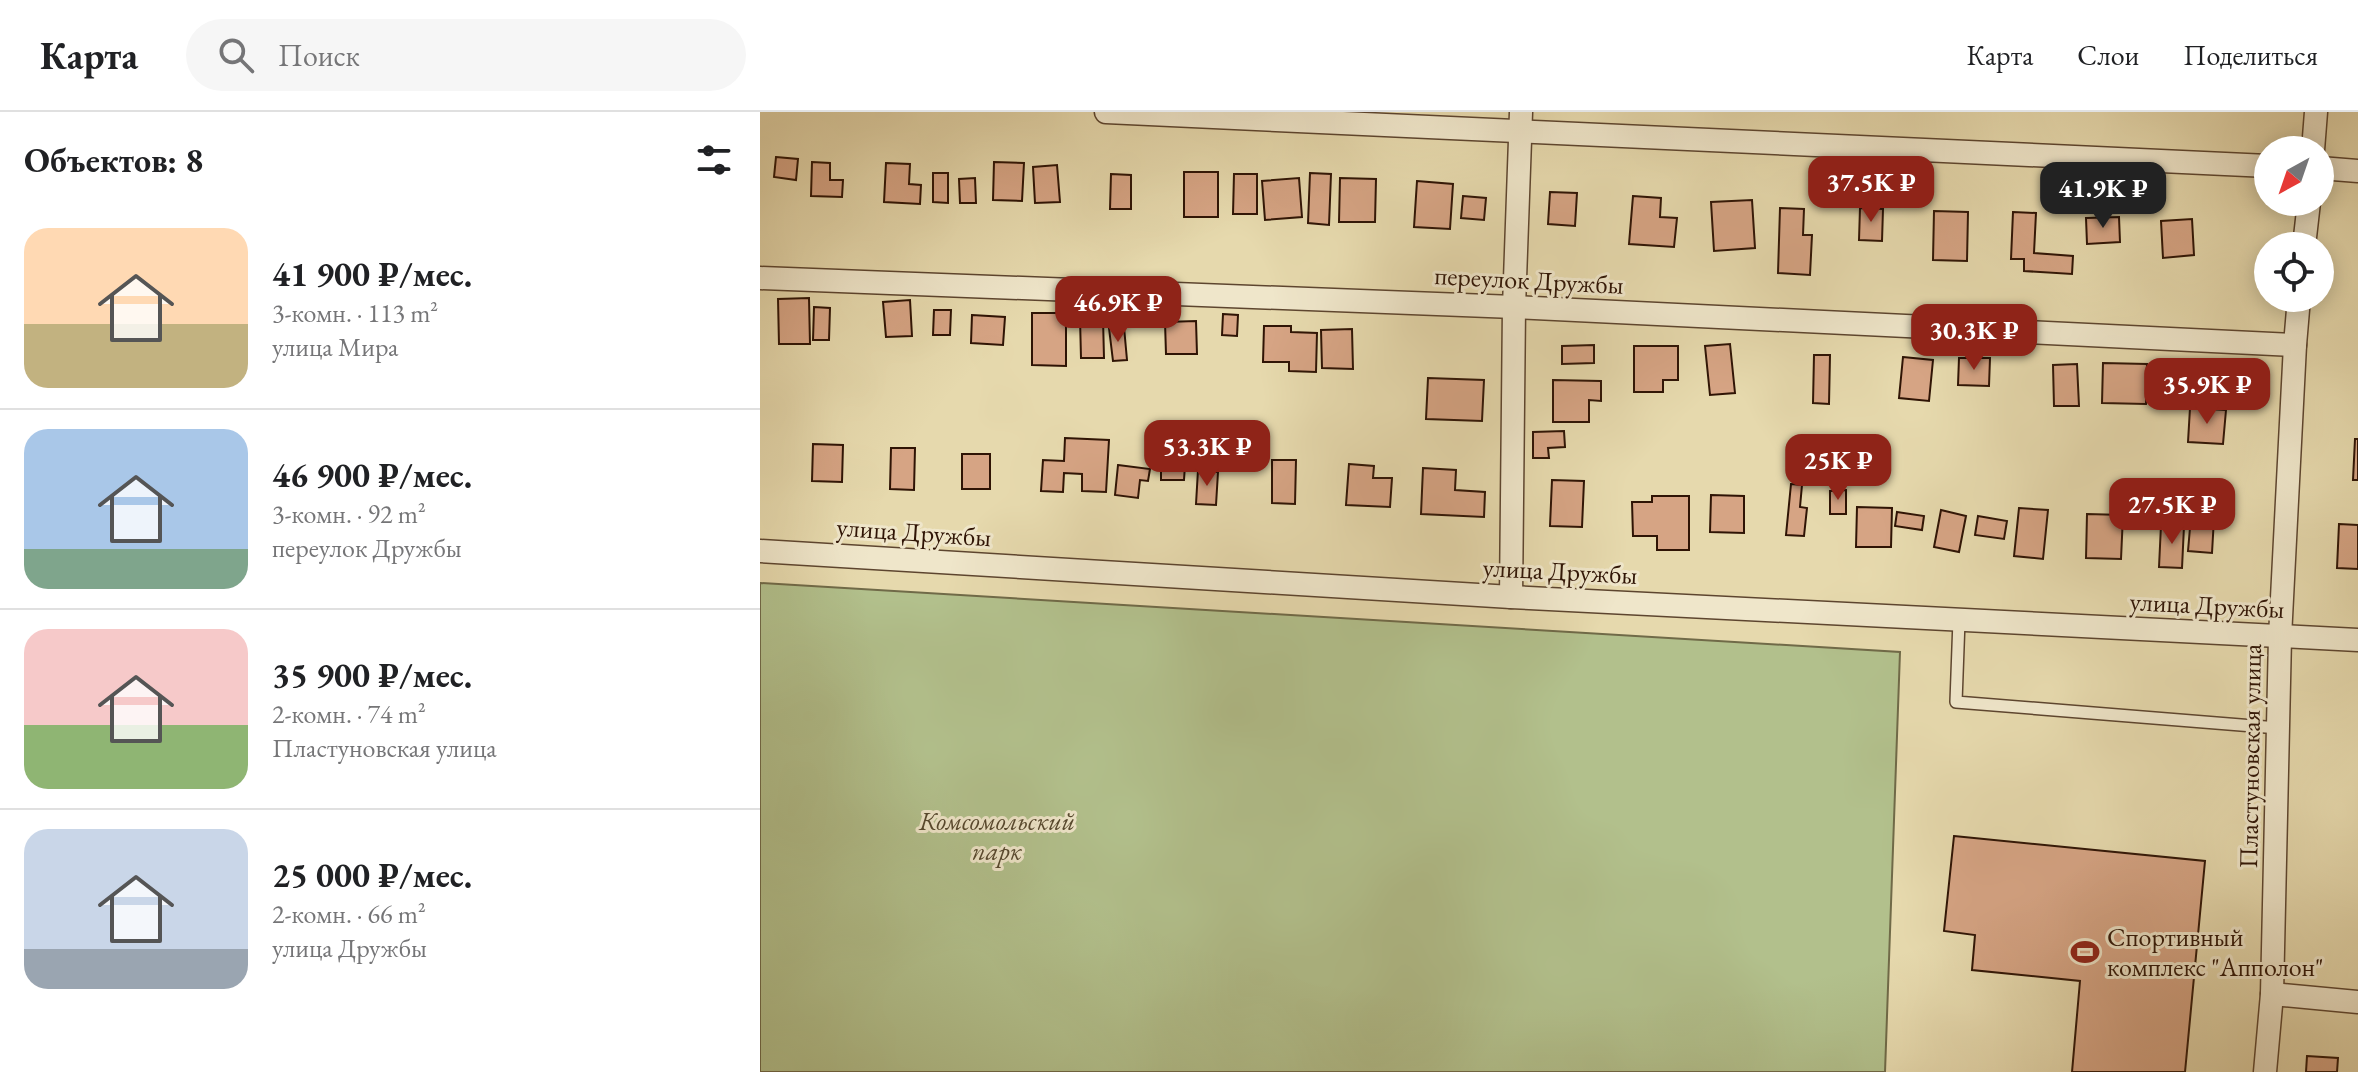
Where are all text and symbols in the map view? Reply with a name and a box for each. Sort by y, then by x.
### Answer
search box [186,19,746,91]
text: Карта [40,31,138,80]
icon: search [214,33,258,77]
text: Поиск [278,36,360,75]
text: Карта [1966,37,2033,73]
text: Слои [2077,37,2139,73]
text: Поделиться [2183,37,2318,73]
north arrow [2254,136,2334,216]
map controls [2254,136,2334,312]
text: Объектов: 8 [24,138,203,182]
icon: filters [692,138,736,182]
pin: 37.5K ₽ [1797,156,1945,224]
pin: 41.9K ₽ [2029,162,2177,230]
text: 37.5K ₽ [1826,165,1916,199]
text: 41.9K ₽ [2058,171,2148,205]
button: locate [2254,232,2334,312]
text: 41 900 ₽/мес. [272,252,472,296]
street label: переулок Дружбы [1433,258,1625,302]
icon: home [88,260,184,356]
pin: 46.9K ₽ [1044,276,1192,344]
text: 46.9K ₽ [1073,285,1163,319]
text: 3-комн. · 113 m² [272,296,438,330]
pin: 30.3K ₽ [1900,304,2048,372]
text: 30.3K ₽ [1929,313,2019,347]
text: улица Мира [272,330,398,364]
pin: 35.9K ₽ [2133,358,2281,426]
text: 35.9K ₽ [2162,367,2252,401]
pin: 53.3K ₽ [1133,420,1281,488]
text: 53.3K ₽ [1162,429,1252,463]
pin: 25K ₽ [1782,434,1894,502]
text: 25K ₽ [1803,443,1873,477]
text: 46 900 ₽/мес. [272,453,472,497]
icon: home [88,461,184,557]
pin: 27.5K ₽ [2098,478,2246,546]
text: 27.5K ₽ [2127,487,2217,521]
text: 3-комн. · 92 m² [272,497,426,531]
street label: улица Дружбы [836,510,993,554]
text: переулок Дружбы [272,531,462,565]
street label: улица Дружбы [1482,550,1638,592]
street label: улица Дружбы [2129,584,2285,626]
street label: Пластуновская улица [2231,643,2269,869]
text: 35 900 ₽/мес. [272,653,472,697]
icon: home [88,661,184,757]
text: 2-комн. · 74 m² [272,697,426,731]
text: Пластуновская улица [272,731,497,765]
park label: Комсомольский парк [918,804,1075,868]
text: 25 000 ₽/мес. [272,853,472,897]
icon: home [88,861,184,957]
text: 2-комн. · 66 m² [272,897,426,931]
place label: Спортивный комплекс "Апполон" [2107,920,2324,984]
text: улица Дружбы [272,931,427,965]
sports icon: Спортивный комплекс "Апполон" [2070,937,2100,967]

